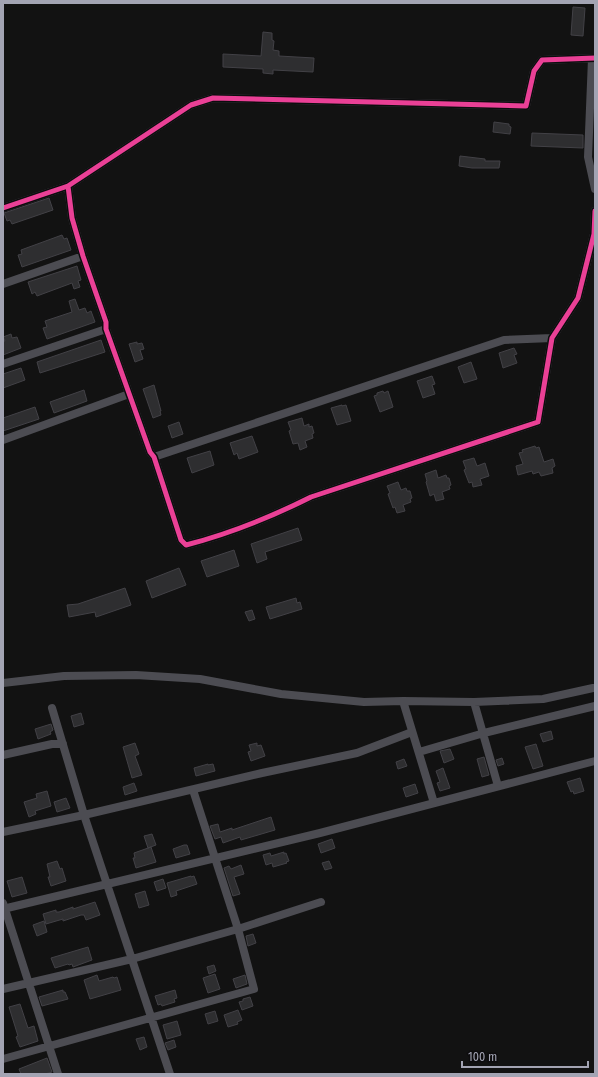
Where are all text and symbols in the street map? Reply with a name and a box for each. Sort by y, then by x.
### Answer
scale bar [462,1043,588,1069]
text: 100 m [468,1050,497,1064]

